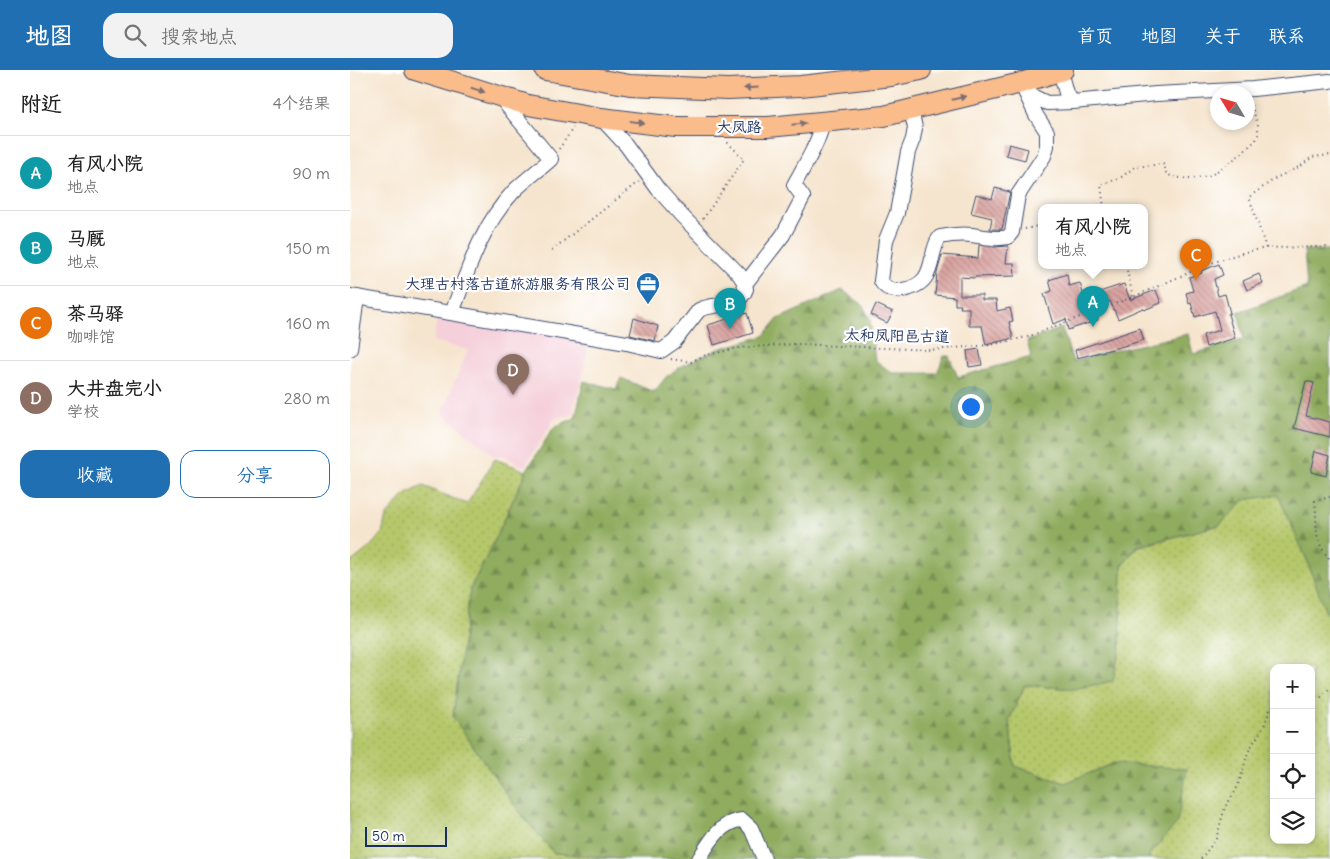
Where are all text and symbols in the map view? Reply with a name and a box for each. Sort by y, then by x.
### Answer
search box [103,13,453,58]
text: 地图 [25,20,73,50]
icon: search [121,21,149,49]
text: 搜索地点 [161,24,237,48]
text: 首页 [1077,24,1113,47]
text: 地图 [1141,24,1177,47]
text: 关于 [1205,24,1241,47]
text: 联系 [1269,24,1305,47]
one-way arrow [743,85,759,93]
north arrow [1210,85,1255,130]
one-way arrow [471,86,486,94]
text: 附近 [20,90,62,117]
text: 4个结果 [273,93,330,113]
one-way arrow [951,94,966,102]
street label: 大凤路 [716,117,762,136]
one-way arrow [629,118,645,126]
one-way arrow [791,120,807,128]
text: 有风小院 [67,151,143,175]
text: A [31,163,41,183]
text: 90 m [292,163,330,183]
text: 地点 [67,176,99,196]
popup [1038,204,1148,269]
text: 有风小院 [1055,214,1131,238]
text: 马厩 [67,226,105,250]
text: B [31,238,41,258]
text: 150 m [286,238,330,258]
text: 地点 [1055,239,1087,259]
pin: C [1180,239,1212,280]
text: 地点 [67,251,99,271]
office icon: 大理古村落古道旅游服务有限公司 [635,271,661,305]
place label: 大理古村落古道旅游服务有限公司 [405,274,630,293]
pin: A [1077,286,1109,327]
pin: B [714,288,746,329]
text: 茶马驿 [67,301,124,325]
text: C [31,313,41,333]
text: 160 m [286,313,330,333]
street label: 太和凤阳邑古道 [844,325,950,346]
text: 咖啡馆 [67,326,115,346]
pin: D [497,354,529,395]
text: 大井盘完小 [67,376,162,400]
text: D [30,388,42,408]
text: 280 m [284,388,330,408]
your location [958,394,984,420]
text: 学校 [67,401,99,421]
button: 收藏 [20,450,170,498]
button: 分享 [180,450,330,498]
map controls [1270,664,1315,844]
button: + [1270,664,1315,709]
button: − [1270,709,1315,754]
button: locate [1270,754,1315,799]
button: layers [1270,799,1315,844]
scale bar [365,824,448,847]
text: 50 m [372,827,405,845]

